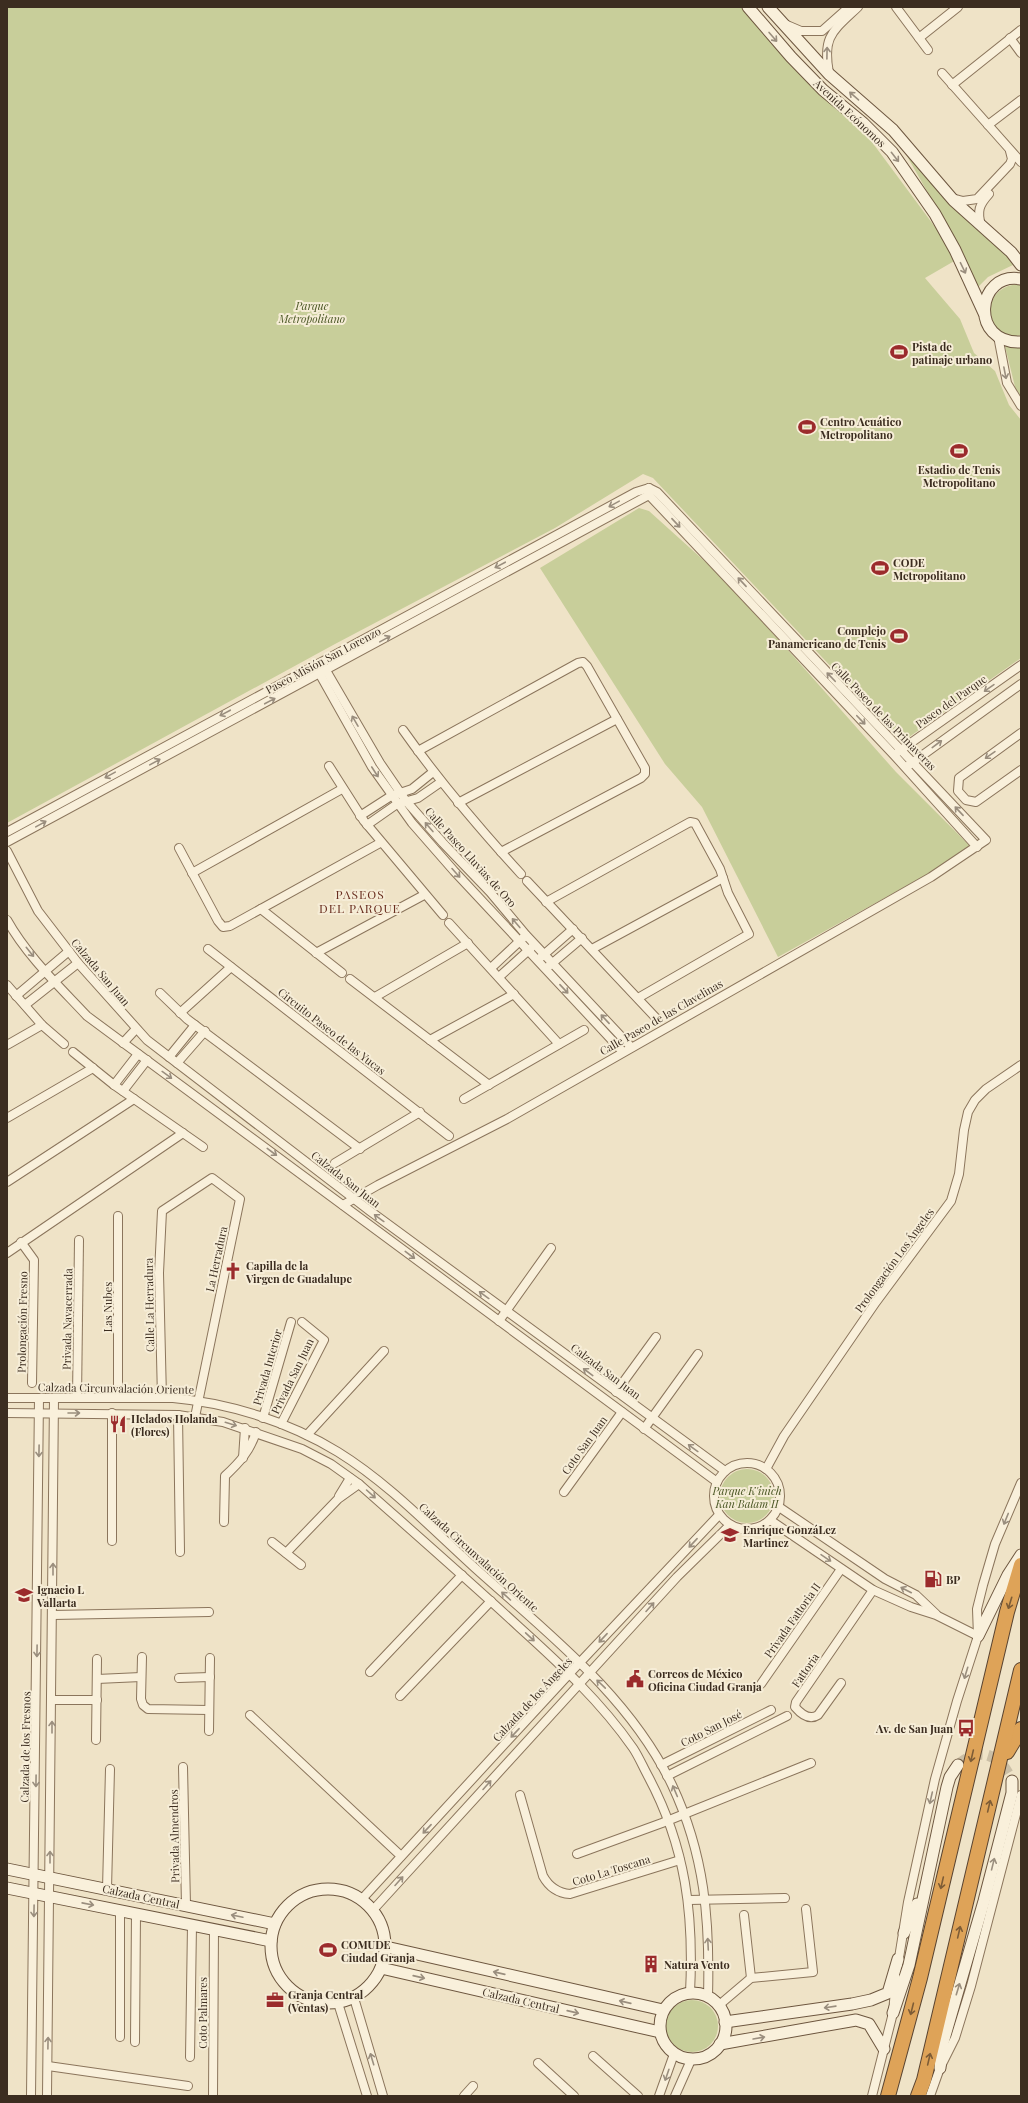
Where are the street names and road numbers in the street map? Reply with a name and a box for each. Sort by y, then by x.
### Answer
street label: Avenida Ecónomos [810,75,889,150]
street label: Paseo Misión San Lorenzo [263,623,383,697]
street label: Calle Paseo de las Primaveras [828,659,940,773]
street label: Paseo del Parque [912,671,990,731]
street label: Calle Paseo Lluvias de Oro [422,804,520,910]
street label: Calzada San Juan [68,935,134,1009]
street label: Calle Paseo de las Clavelinas [597,976,725,1058]
street label: Circuito Paseo de las Yucas [275,984,389,1078]
street label: Calzada San Juan [308,1147,384,1211]
street label: Prolongación Los Ángeles [851,1205,937,1315]
street label: La Herradura [202,1224,230,1293]
street label: Calle La Herradura [141,1257,157,1352]
street label: Privada Navacerrada [59,1268,75,1370]
street label: Prolongación Fresno [14,1271,30,1373]
street label: Las Nubes [100,1282,115,1332]
street label: Privada Interior [249,1327,285,1407]
street label: Privada San Juan [267,1335,317,1416]
street label: Calzada San Juan [568,1340,644,1403]
street label: Calzada Circunvalación Oriente [38,1379,195,1397]
street label: Coto San Juan [558,1412,611,1477]
street label: Calzada Circunvalación Oriente [416,1499,542,1615]
street label: Privada Fattoria II [760,1579,824,1661]
street label: Fattoria [788,1649,822,1690]
street label: Calzada de los Ángeles [489,1654,575,1744]
street label: Calzada de los Fresnos [17,1691,33,1803]
street label: Coto San José [678,1706,745,1750]
street label: Privada Almendros [166,1789,182,1883]
street label: Coto La Toscana [570,1851,652,1889]
street label: Calzada Central [101,1881,181,1911]
street label: Coto Palmares [195,1977,210,2049]
street label: Calzada Central [481,1984,561,2016]

